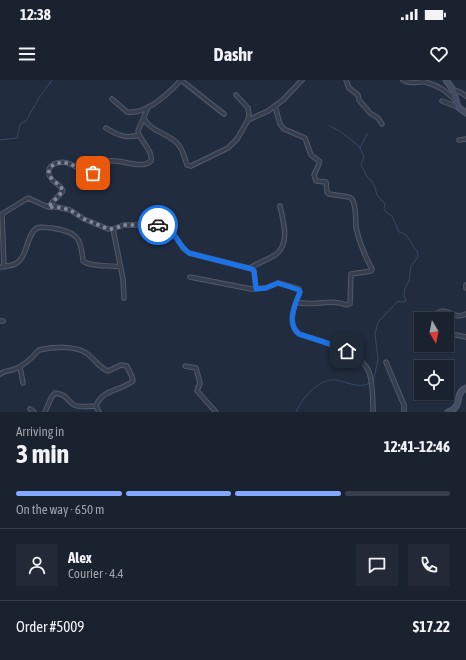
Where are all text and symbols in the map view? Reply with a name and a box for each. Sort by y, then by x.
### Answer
text: 12:38 [20,6,51,23]
icon: menu [16,43,38,65]
icon: heart [428,43,450,65]
text: Dashr [214,44,252,65]
pin [76,156,110,190]
icon: bag [82,162,104,184]
courier [138,205,178,245]
icon: car [147,214,169,236]
north arrow [414,312,454,352]
map controls [414,312,454,400]
pin [330,334,364,368]
icon: home [336,340,358,362]
button: locate [414,360,454,400]
text: Arriving in [16,424,64,439]
text: 12:41–12:46 [384,438,450,455]
text: 3 min [16,439,69,469]
text: On the way · 650 m [16,502,104,517]
button: person [16,544,58,586]
button: chat [356,544,398,586]
button: phone [408,544,450,586]
text: Alex [68,549,92,566]
text: Courier · 4.4 [68,566,124,581]
text: Order #5009 [16,618,84,635]
text: $17.22 [413,618,450,635]

